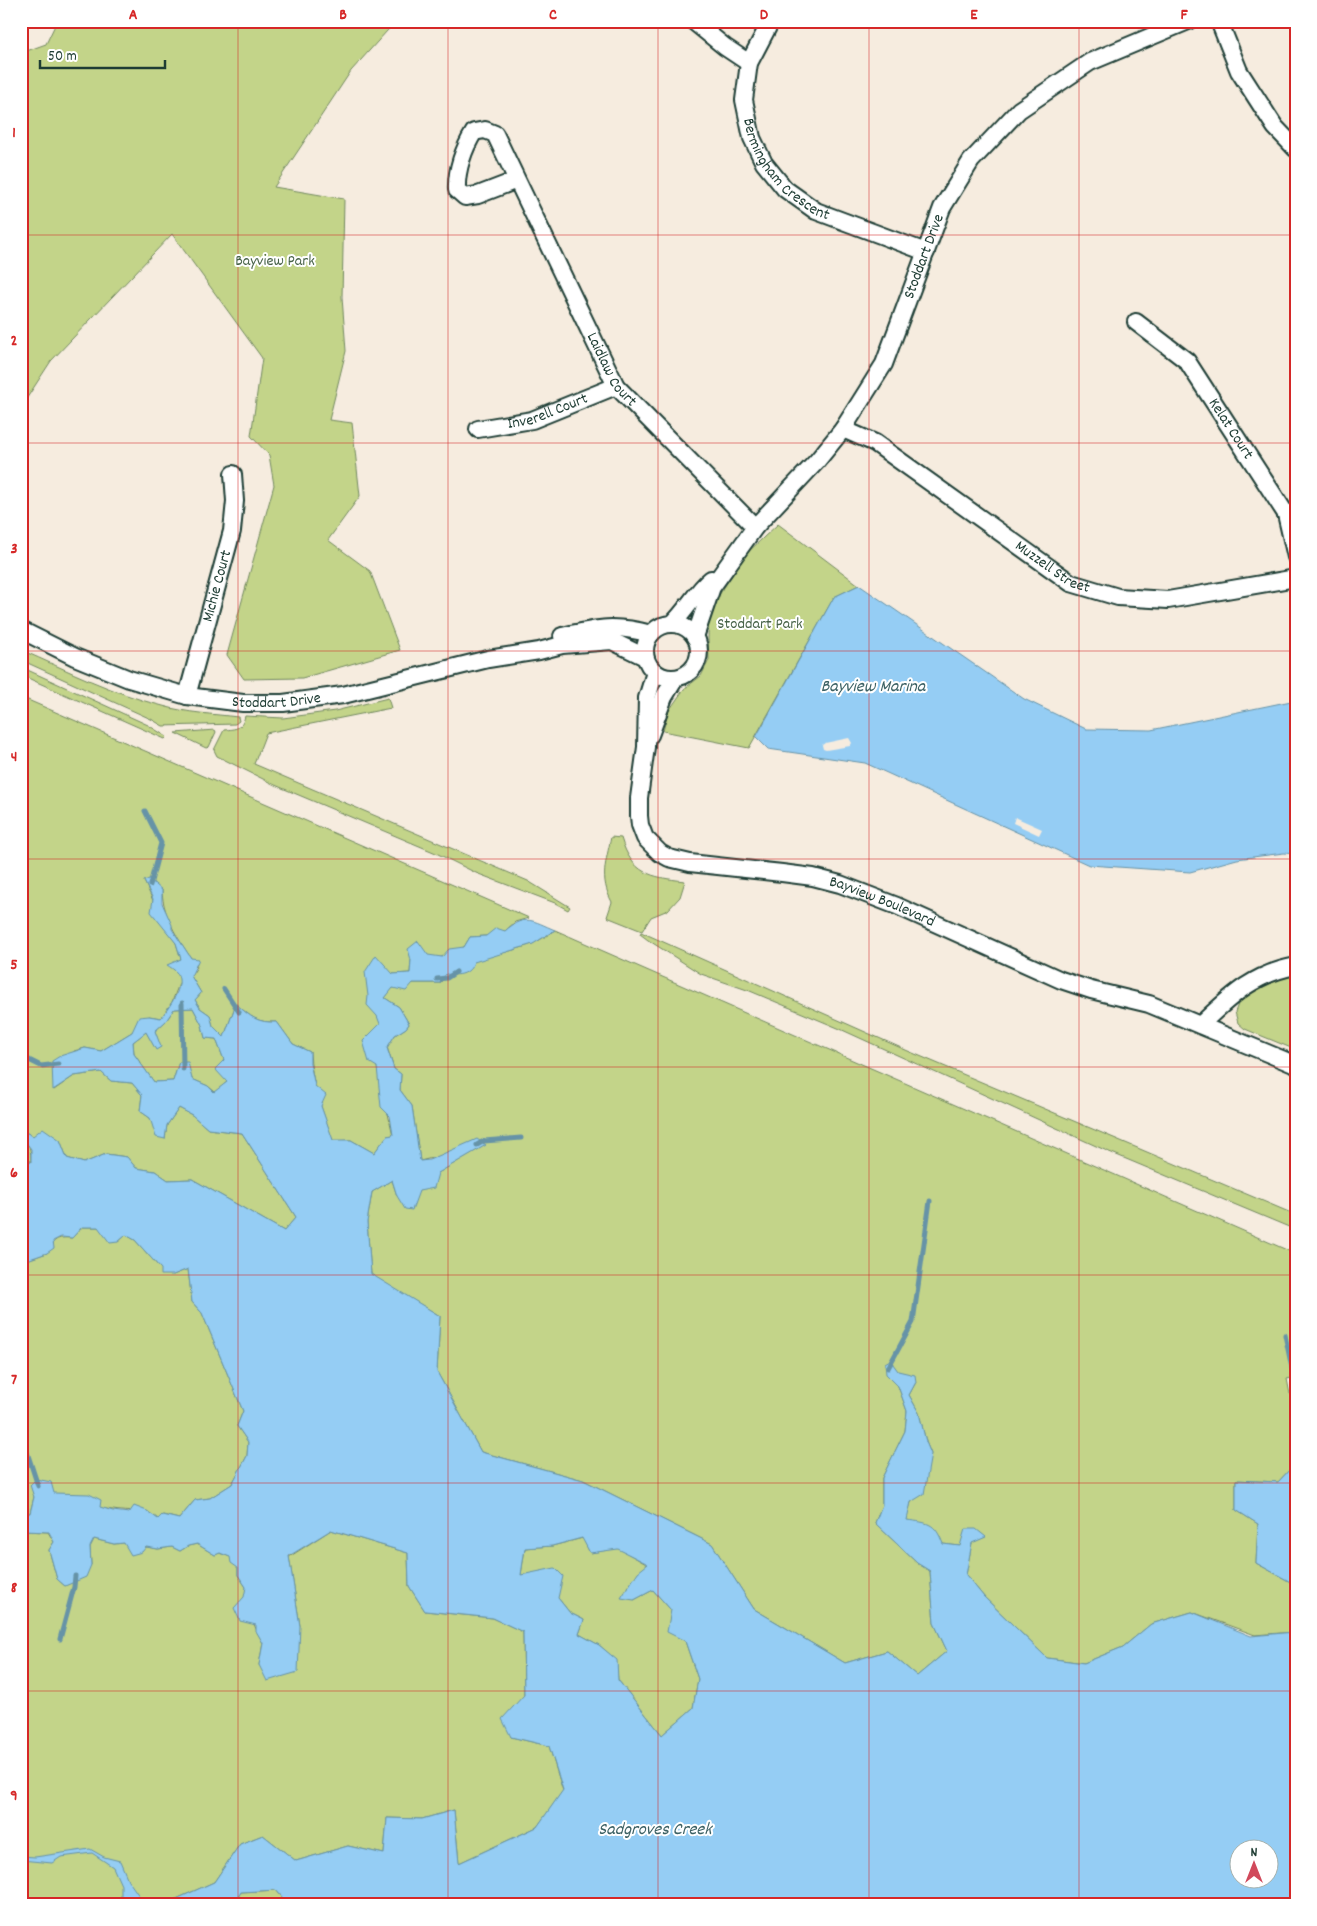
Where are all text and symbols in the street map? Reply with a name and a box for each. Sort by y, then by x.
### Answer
text: A [129,4,138,27]
text: B [339,4,347,27]
text: C [549,4,557,27]
text: D [760,4,769,27]
text: E [970,4,978,27]
text: F [1180,4,1188,27]
scale bar [40,38,165,70]
text: 50 m [48,46,77,68]
street label: Bermingham Crescent [737,116,833,227]
text: 1 [12,122,16,145]
street label: Stoddart Drive [898,211,950,302]
park label: Bayview Park [235,250,315,273]
street label: Laidlaw Court [580,329,642,412]
text: 2 [11,330,18,353]
street label: Inverell Court [506,387,591,435]
street label: Kelat Court [1202,394,1259,464]
street label: Muzzell Street [1010,535,1093,599]
text: 3 [10,538,18,561]
street label: Michie Court [196,547,238,625]
park label: Stoddart Park [717,613,803,636]
water label: Bayview Marina [821,675,927,700]
street label: Stoddart Drive [231,687,322,715]
text: 4 [11,746,17,769]
street label: Bayview Boulevard [827,870,939,933]
text: 5 [10,954,18,977]
text: 6 [10,1162,18,1185]
text: 7 [11,1369,17,1392]
text: 8 [11,1577,18,1600]
text: 9 [10,1785,18,1808]
water label: Sadgroves Creek [598,1818,713,1843]
north arrow [1230,1838,1280,1888]
text: N [1251,1843,1258,1863]

